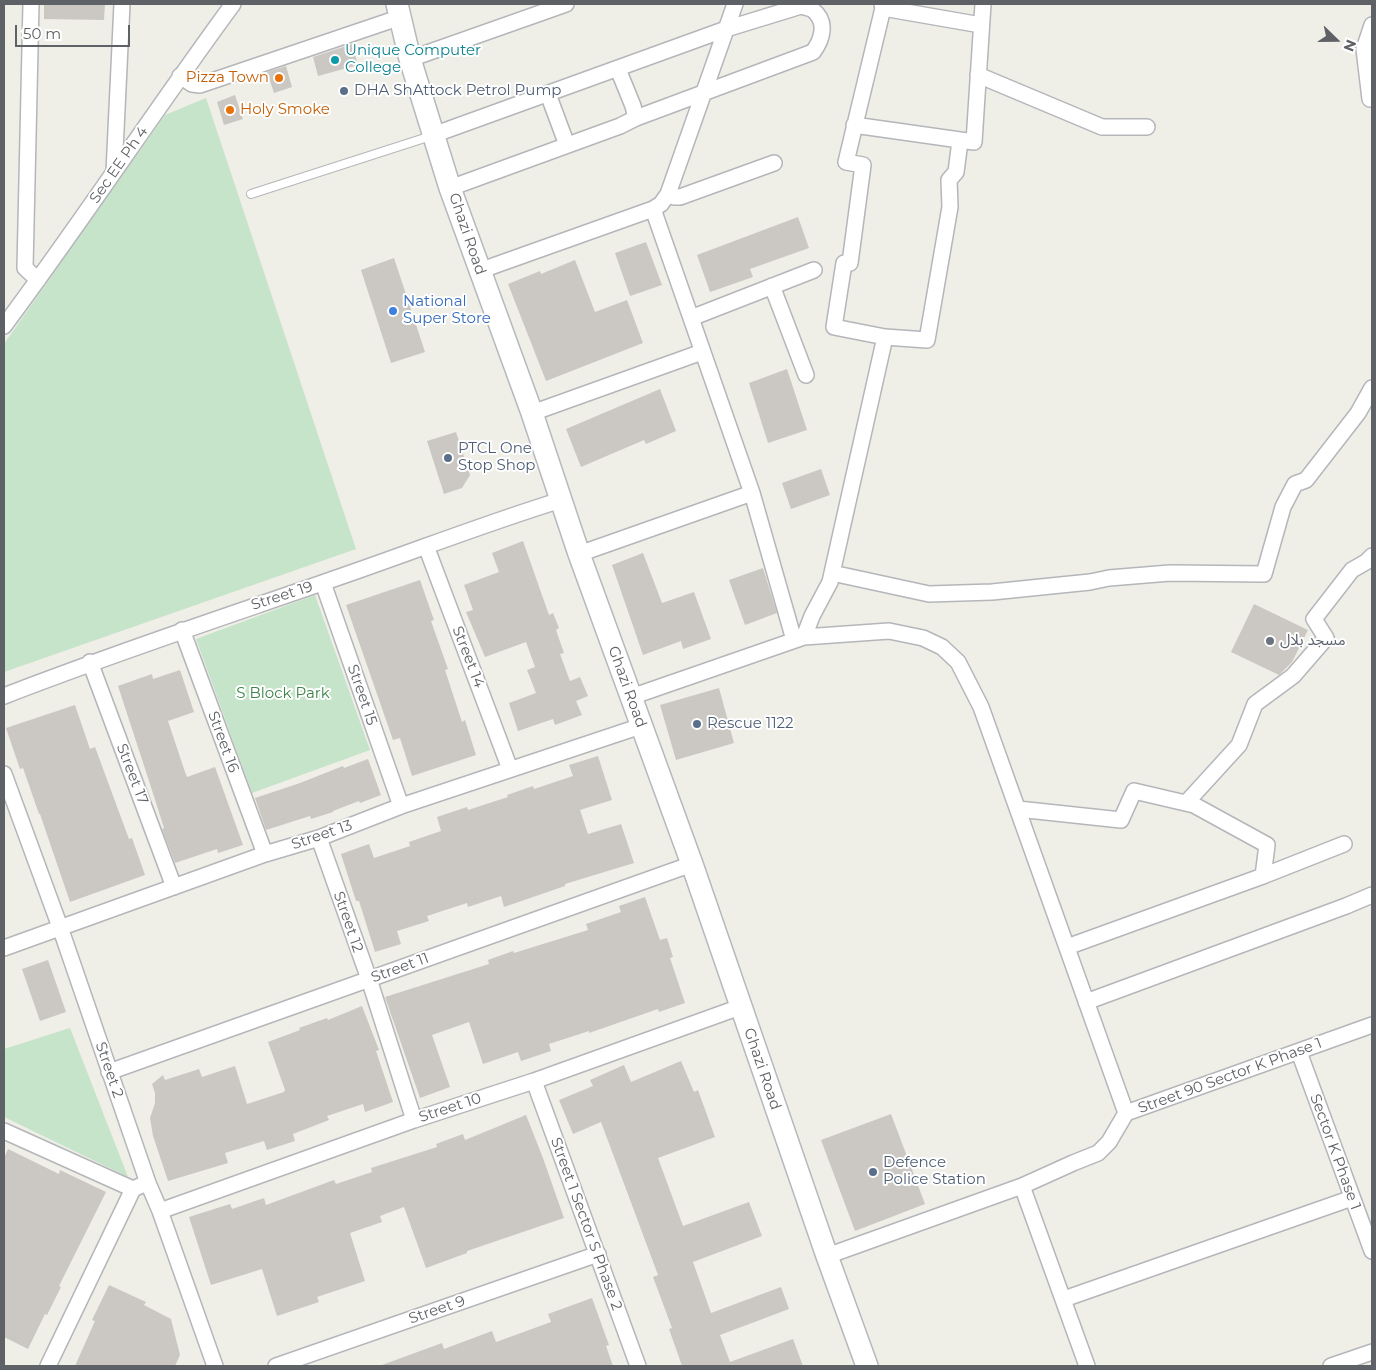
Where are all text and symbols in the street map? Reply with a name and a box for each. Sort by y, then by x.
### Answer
scale bar [18,15,132,47]
north arrow [1311,15,1361,65]
text: 50 m [23,24,61,43]
text: N [1339,37,1360,54]
place label: Unique Computer College [345,42,481,77]
marker: Unique Computer College [329,54,341,66]
place label: Pizza Town [186,69,269,87]
marker: Pizza Town [273,72,285,84]
place label: DHA ShAttock Petrol Pump [354,82,561,100]
marker: DHA ShAttock Petrol Pump [338,85,350,97]
place label: Holy Smoke [240,101,330,119]
marker: Holy Smoke [224,104,236,116]
street label: Sec EE Ph 4 [86,123,152,207]
street label: Ghazi Road [445,191,489,277]
place label: National Super Store [403,293,491,328]
marker: National Super Store [387,305,399,317]
place label: PTCL One Stop Shop [458,440,535,475]
marker: PTCL One Stop Shop [442,452,454,464]
street label: Street 19 [249,578,315,614]
street label: Street 14 [448,624,488,690]
place label: مسجد بلال [1280,632,1346,650]
marker: مسجد بلال [1264,635,1276,647]
street label: Ghazi Road [604,644,650,730]
street label: Street 15 [343,662,381,728]
park label: S Block Park [236,685,330,703]
street label: Street 16 [204,709,242,775]
place label: Rescue 1122 [707,715,794,733]
marker: Rescue 1122 [691,718,703,730]
street label: Street 17 [112,741,152,807]
street label: Street 13 [289,816,355,854]
street label: Street 12 [329,889,367,955]
street label: Street 11 [369,949,431,987]
street label: Ghazi Road [740,1026,784,1112]
street label: Street 90 Sector K Phase 1 [1136,1034,1324,1118]
street label: Street 2 [91,1040,127,1100]
street label: Street 10 [416,1089,484,1127]
street label: Sector K Phase 1 [1306,1092,1364,1212]
street label: Street 1 Sector S Phase 2 [546,1135,626,1313]
place label: Defence Police Station [883,1154,986,1189]
marker: Defence Police Station [867,1166,879,1178]
street label: Street 9 [406,1292,468,1328]

